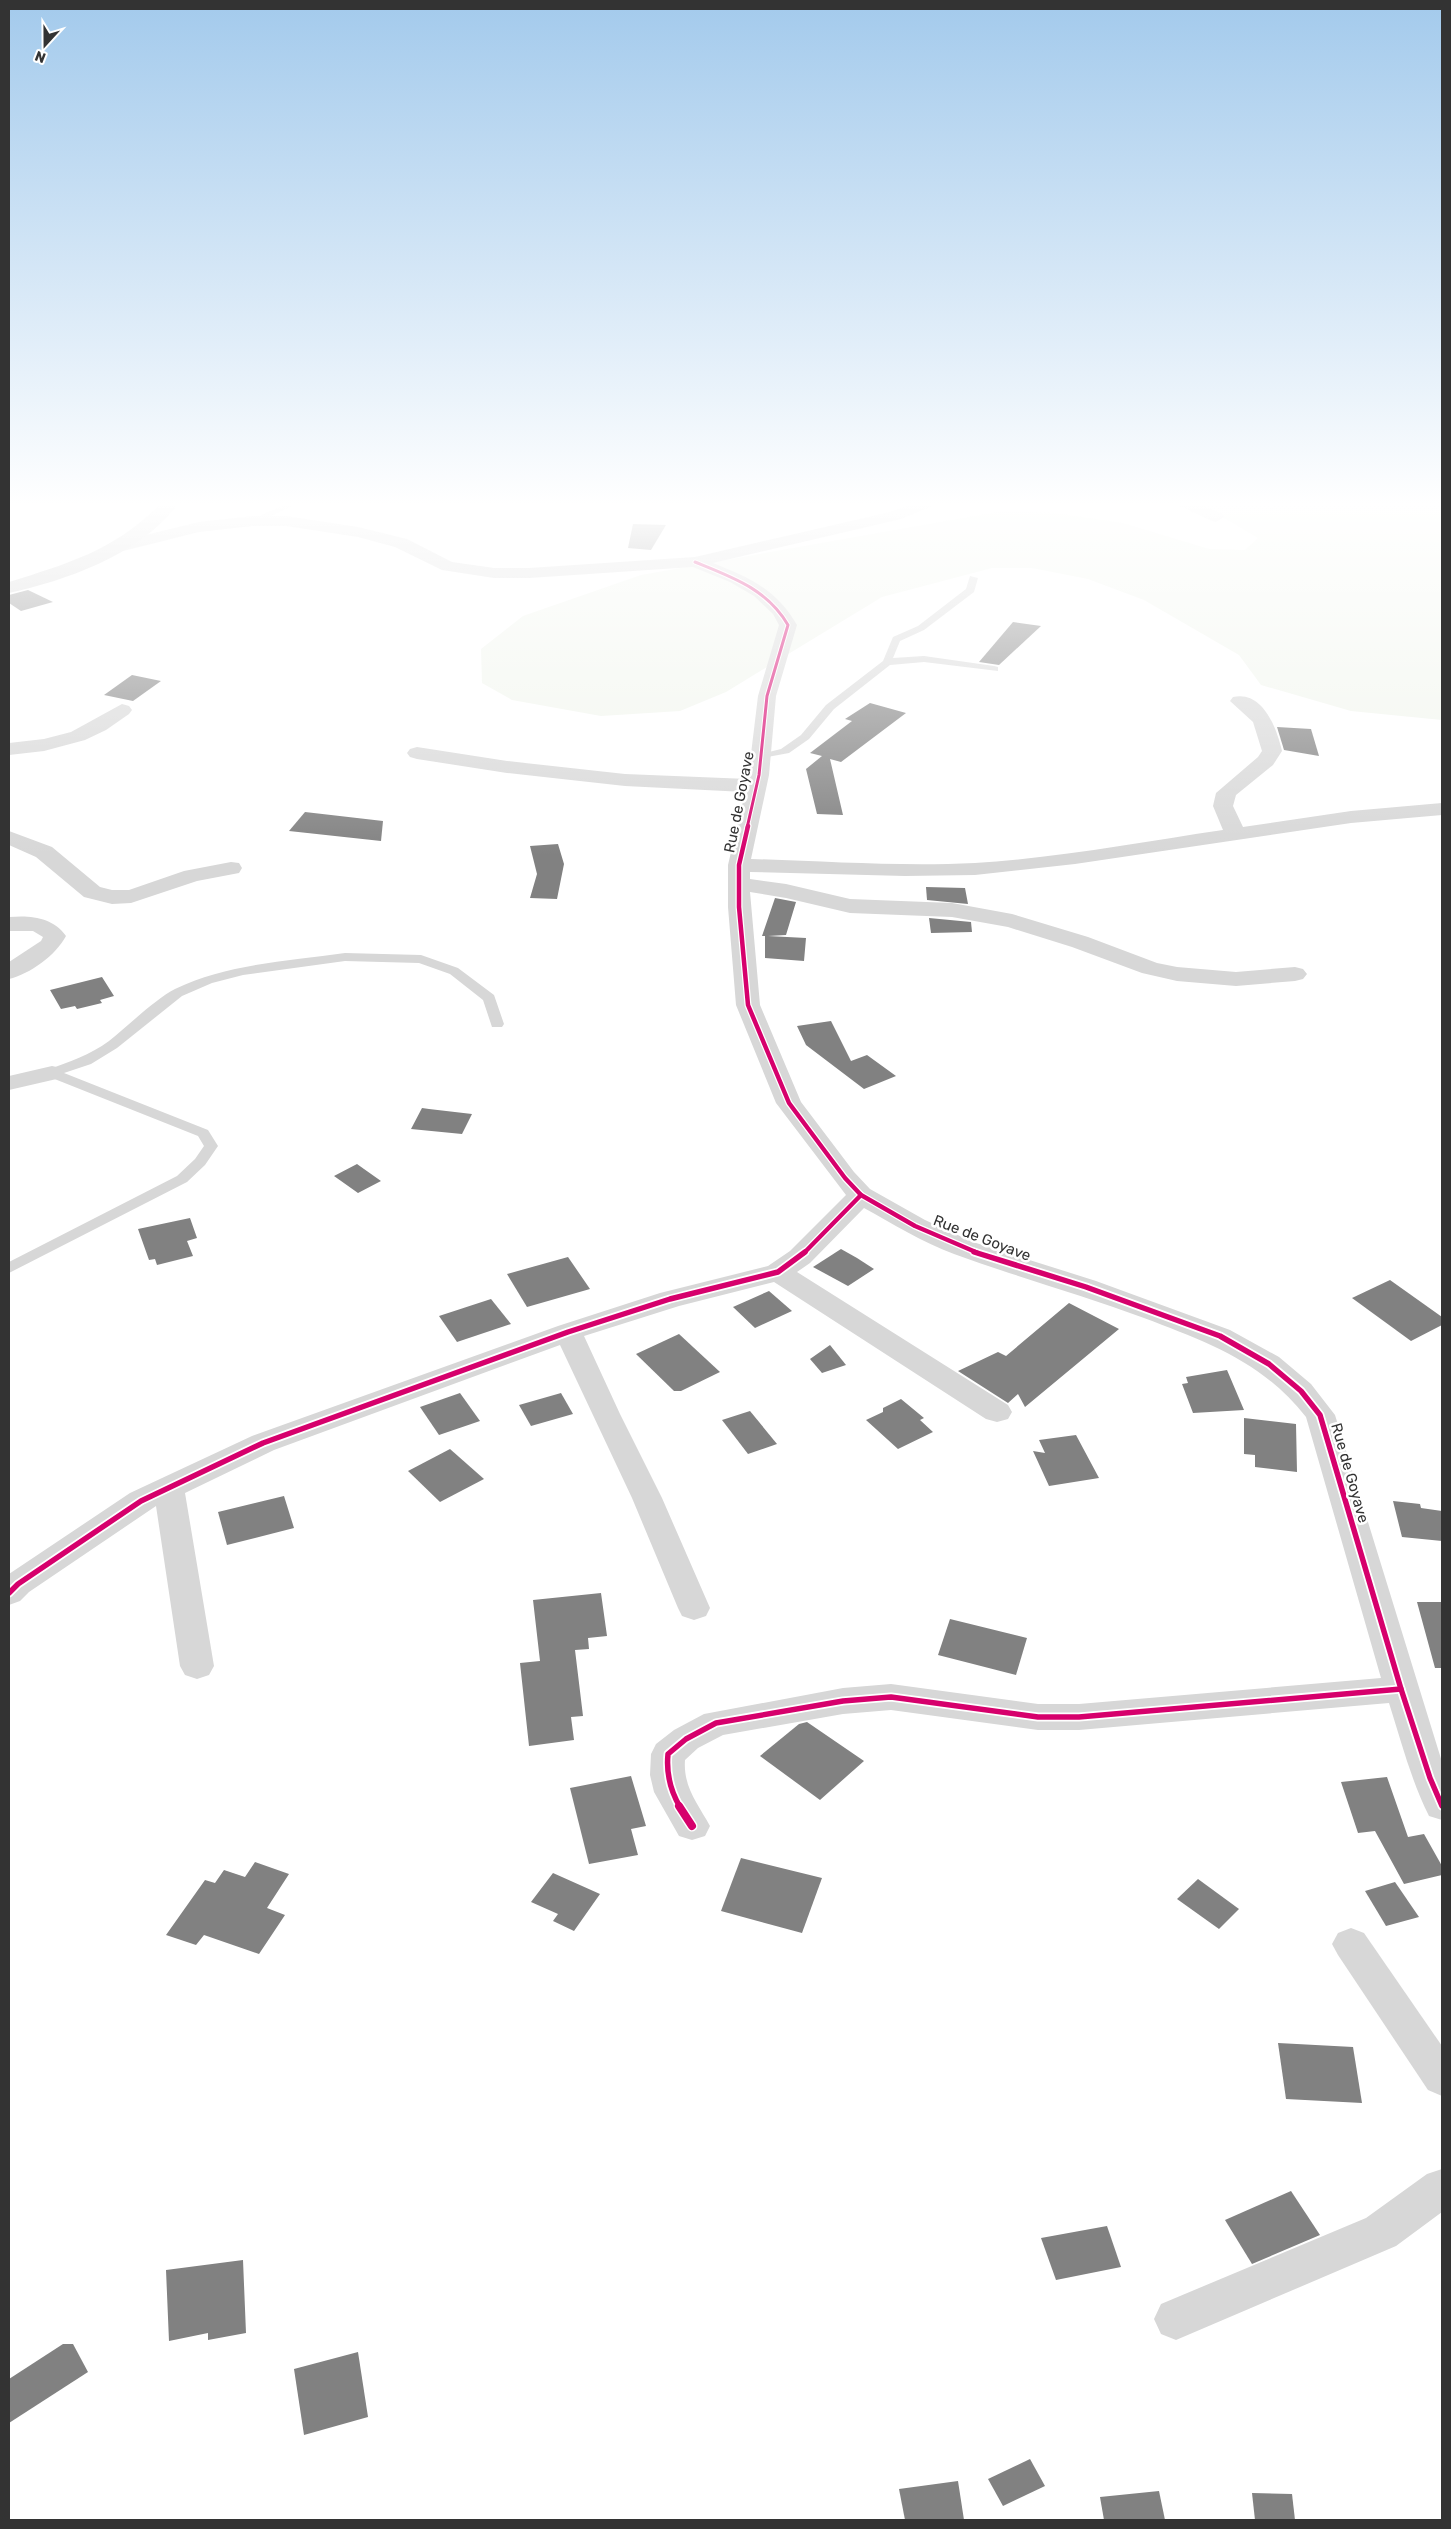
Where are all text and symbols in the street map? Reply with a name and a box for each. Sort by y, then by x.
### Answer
north arrow [20,20,70,70]
text: N [33,47,48,66]
street label: Rue de Goyave [720,750,758,854]
street label: Rue de Goyave [931,1211,1033,1265]
street label: Rue de Goyave [1327,1421,1373,1525]

